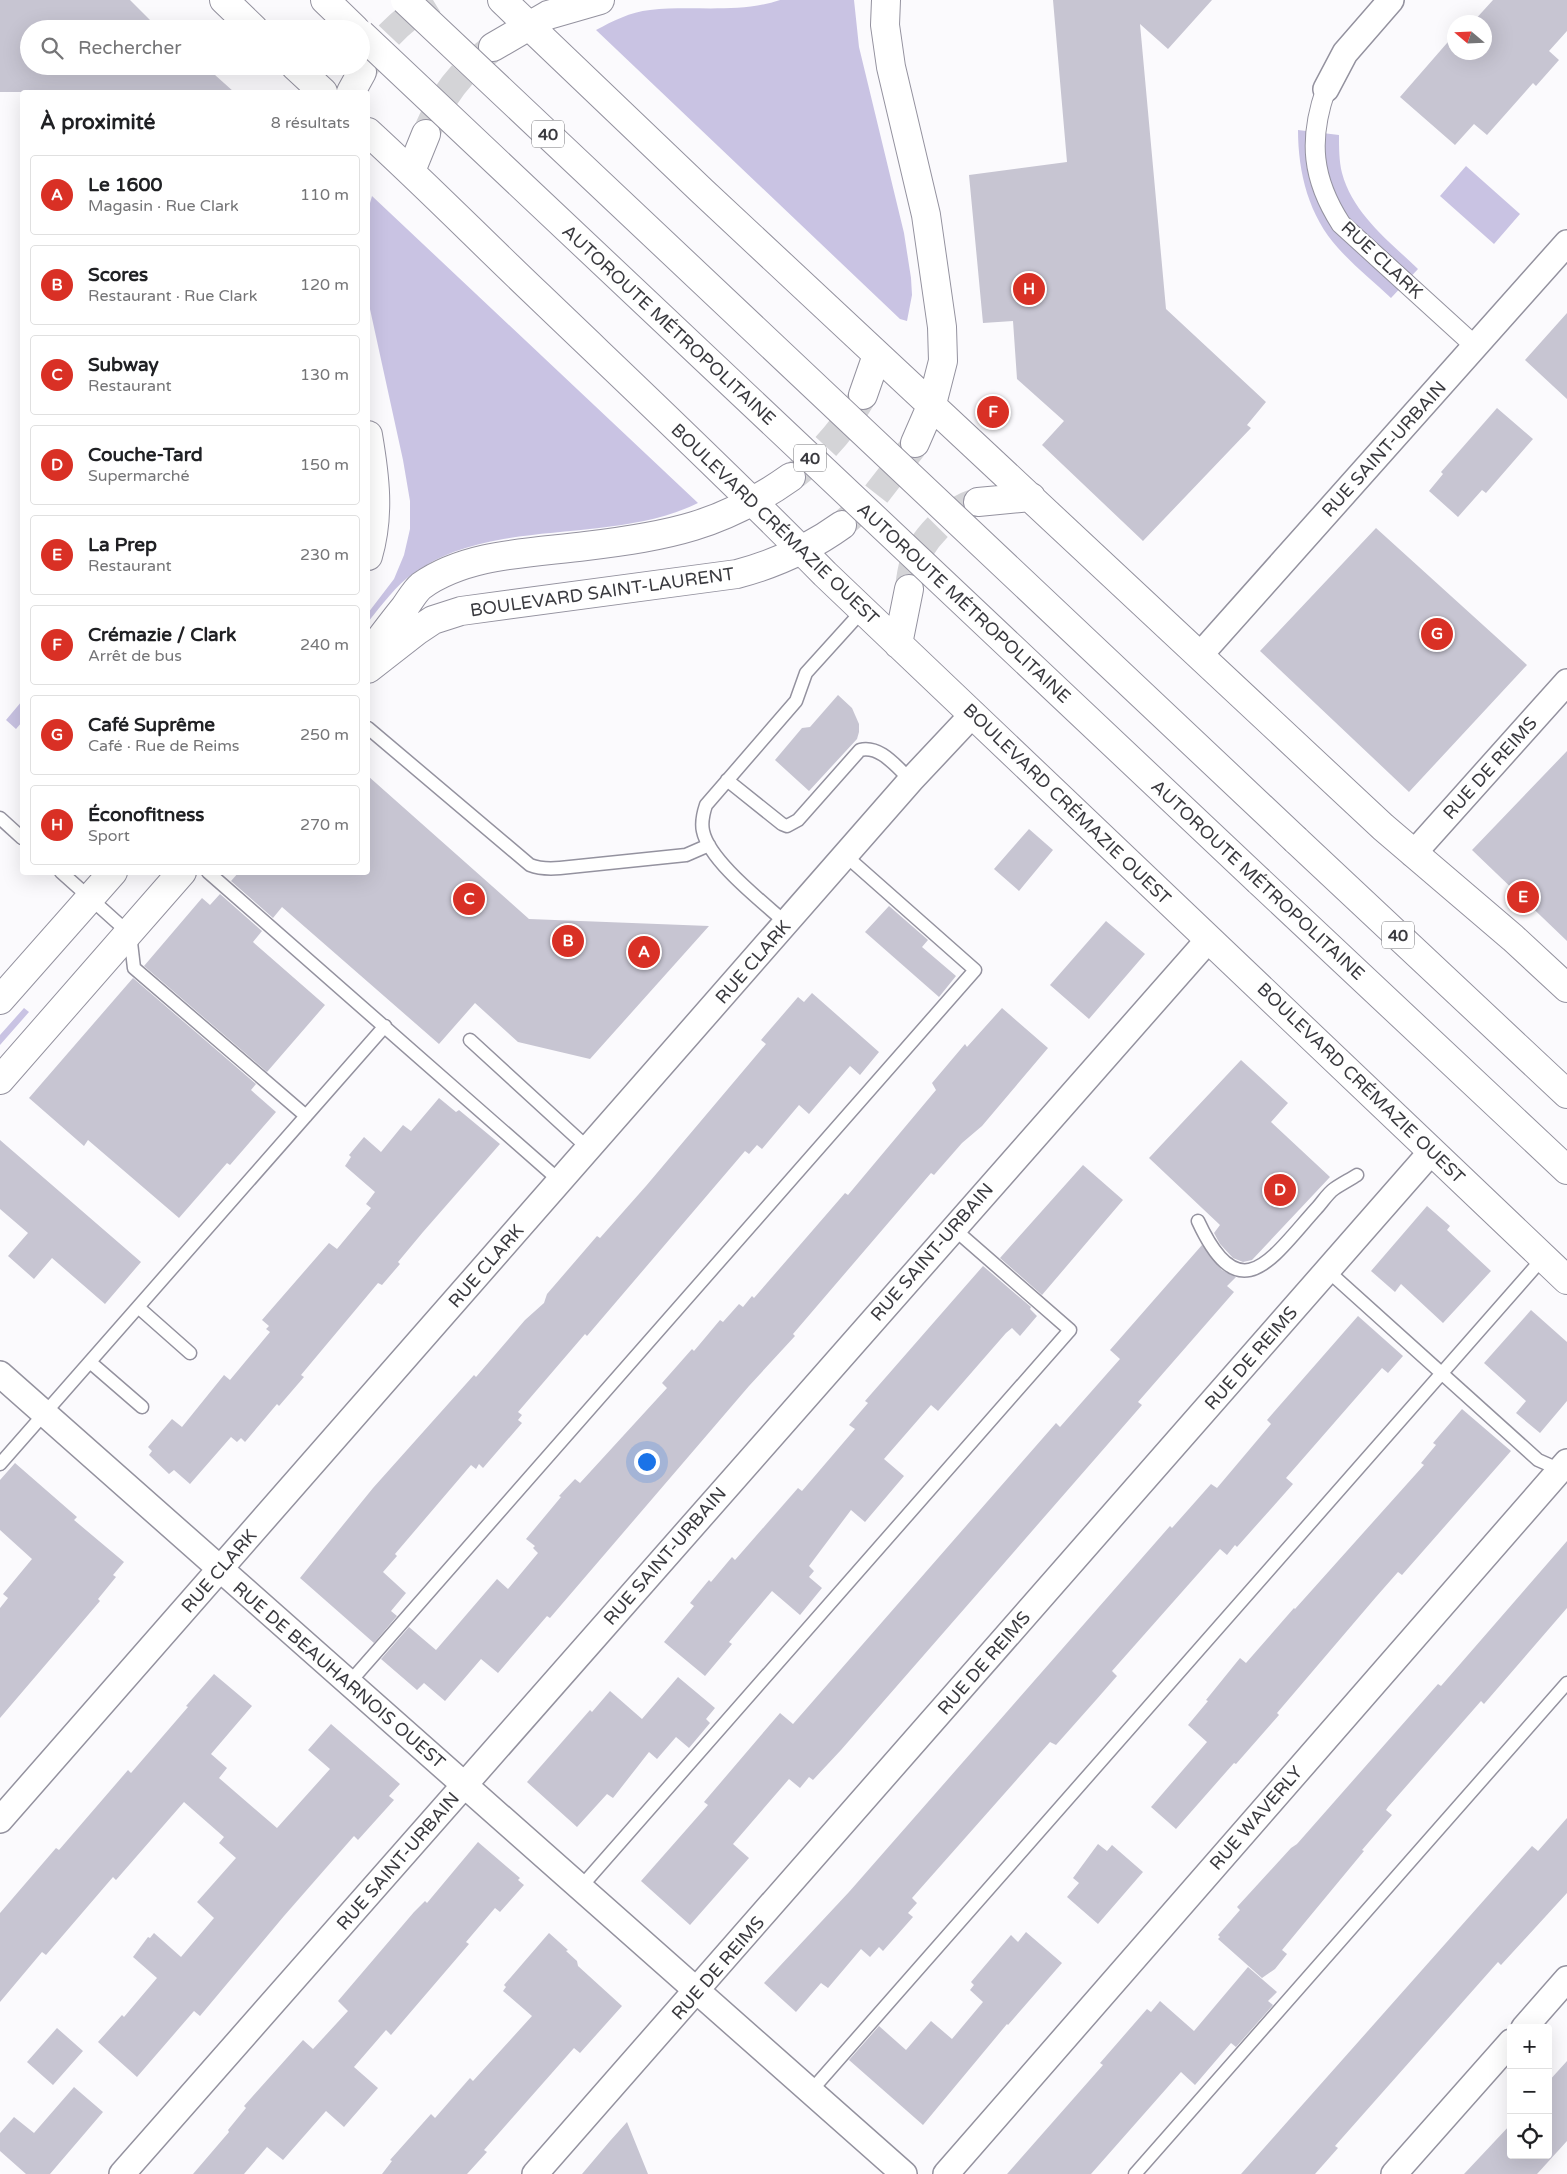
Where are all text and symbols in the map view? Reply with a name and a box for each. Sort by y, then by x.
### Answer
north arrow [1447,15,1492,60]
search box [20,20,370,75]
icon: search [38,34,66,62]
text: Rechercher [78,37,181,59]
text: À proximité [40,110,155,135]
text: 8 résultats [271,113,350,133]
road number: 40 [532,120,564,148]
text: Le 1600 [88,174,162,196]
text: A [51,185,63,205]
text: 110 m [300,185,349,205]
text: Magasin · Rue Clark [88,196,239,216]
street label: RUE CLARK [1337,217,1427,303]
street label: AUTOROUTE MÉTROPOLITAINE [558,220,780,430]
text: Scores [88,264,148,286]
pin: H [1013,270,1045,308]
text: B [51,275,63,295]
text: 120 m [300,275,349,295]
text: Restaurant · Rue Clark [88,286,257,306]
text: Subway [88,354,159,376]
text: C [51,365,63,385]
text: 130 m [300,365,349,385]
text: Restaurant [88,376,172,396]
street label: RUE SAINT-URBAIN [1317,376,1451,522]
pin: F [977,393,1009,431]
street label: BOULEVARD CRÉMAZIE OUEST [667,419,883,629]
text: Couche-Tard [88,444,203,466]
road number: 40 [794,444,826,472]
text: D [51,455,63,475]
text: 150 m [300,455,349,475]
text: Supermarché [88,466,190,486]
street label: AUTOROUTE MÉTROPOLITAINE [853,498,1075,708]
text: La Prep [88,534,157,556]
text: E [52,545,62,565]
text: 230 m [300,545,349,565]
text: Restaurant [88,556,172,576]
street label: BOULEVARD SAINT-LAURENT [469,563,735,621]
pin: G [1421,615,1453,653]
text: Crémazie / Clark [88,624,236,646]
text: F [52,635,62,655]
text: 240 m [300,635,349,655]
text: Arrêt de bus [88,646,182,666]
street label: BOULEVARD CRÉMAZIE OUEST [959,699,1175,909]
street label: RUE DE REIMS [1438,712,1542,824]
text: Café Suprême [88,714,215,736]
text: G [51,725,63,745]
text: 250 m [300,725,349,745]
text: Café · Rue de Reims [88,736,240,756]
street label: AUTOROUTE MÉTROPOLITAINE [1147,775,1369,985]
text: Éconofitness [88,804,204,826]
text: H [51,815,63,835]
text: 270 m [300,815,349,835]
text: Sport [88,826,130,846]
pin: E [1507,878,1539,916]
pin: C [453,880,485,918]
street label: RUE CLARK [711,916,795,1008]
pin: B [552,922,584,960]
road number: 40 [1382,922,1414,948]
pin: A [628,933,660,971]
street label: BOULEVARD CRÉMAZIE OUEST [1253,978,1469,1188]
pin: D [1264,1171,1296,1209]
street label: RUE SAINT-URBAIN [866,1178,998,1326]
street label: RUE CLARK [444,1220,528,1312]
street label: RUE DE REIMS [1200,1302,1302,1414]
your location [634,1449,660,1475]
street label: RUE SAINT-URBAIN [599,1482,731,1630]
street label: RUE CLARK [177,1525,261,1617]
street label: RUE DE BEAUHARNOIS OUEST [228,1577,450,1773]
street label: RUE DE REIMS [933,1607,1035,1719]
street label: RUE WAVERLY [1205,1761,1307,1874]
street label: RUE SAINT-URBAIN [332,1787,464,1935]
street label: RUE DE REIMS [667,1912,769,2024]
map controls [1507,2024,1552,2159]
button: + [1507,2024,1552,2069]
button: − [1507,2069,1552,2114]
button: locate [1507,2114,1552,2159]

